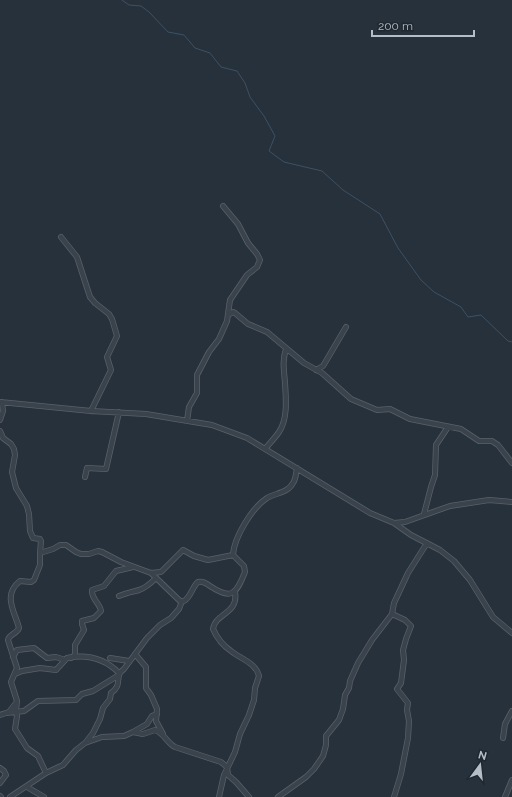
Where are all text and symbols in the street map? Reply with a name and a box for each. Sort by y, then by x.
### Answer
scale bar [372,12,474,38]
text: 200 m [378,19,413,33]
north arrow [460,745,500,785]
text: N [477,748,488,763]

